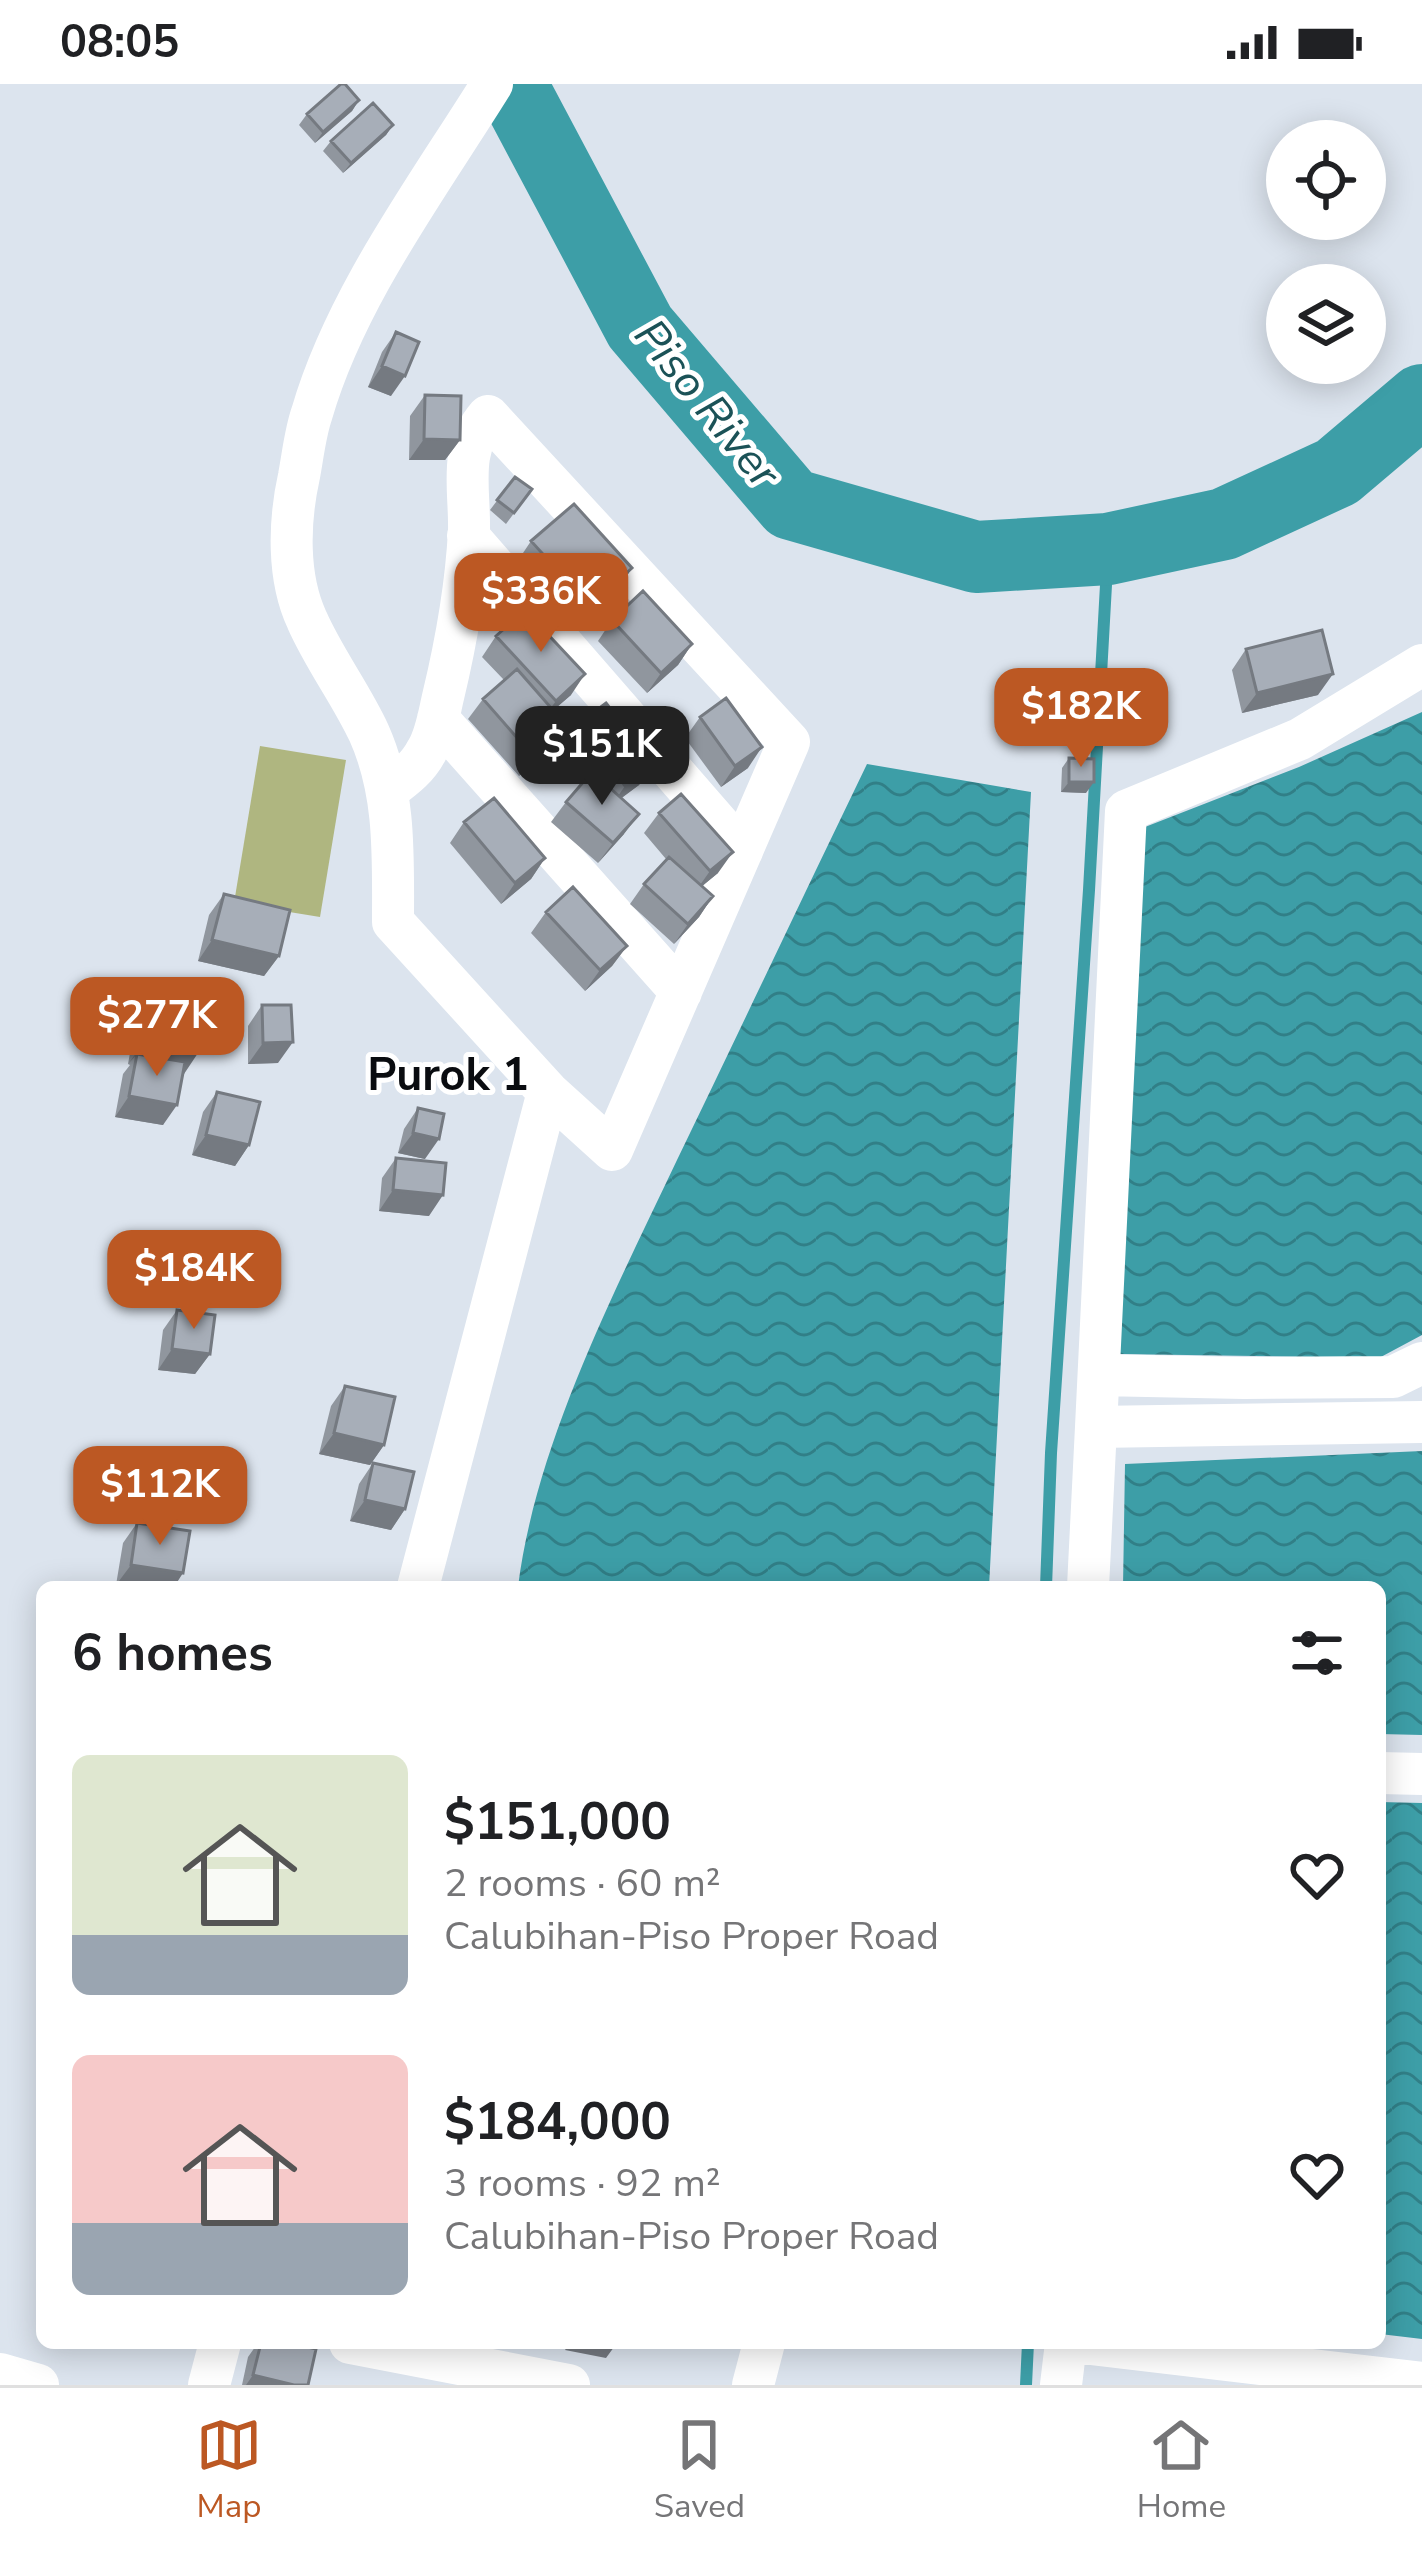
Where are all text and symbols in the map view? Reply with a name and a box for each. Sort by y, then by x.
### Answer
text: 08:05 [60,12,179,73]
map controls [1266,120,1386,384]
button: locate [1266,120,1386,240]
button: layers [1266,264,1386,384]
water label: Piso River [620,307,795,503]
pin: $336K [457,553,625,655]
text: $336K [481,565,601,618]
pin: $182K [997,668,1165,770]
text: $182K [1021,680,1141,733]
pin: $151K [518,706,686,808]
text: $151K [542,718,662,771]
pin: $277K [73,977,241,1079]
text: $277K [97,989,217,1042]
district label: Purok 1 [367,1045,529,1106]
pin: $184K [110,1230,278,1332]
text: $184K [134,1242,254,1295]
pin: $112K [76,1446,244,1548]
text: $112K [100,1458,220,1511]
text: 6 homes [72,1618,273,1688]
icon: filters [1284,1620,1350,1686]
text: $151,000 [444,1787,671,1857]
icon: home [168,1803,312,1947]
icon: heart [1284,1842,1350,1908]
text: 2 rooms · 60 m² [444,1857,721,1910]
text: Calubihan-Piso Proper Road [444,1910,939,1963]
text: $184,000 [444,2087,671,2157]
icon: home [168,2103,312,2247]
icon: heart [1284,2142,1350,2208]
text: 3 rooms · 92 m² [444,2157,721,2210]
text: Calubihan-Piso Proper Road [444,2210,939,2263]
tab: Map [196,2412,262,2529]
tab: Saved [654,2412,745,2529]
tab: Home [1137,2412,1226,2529]

